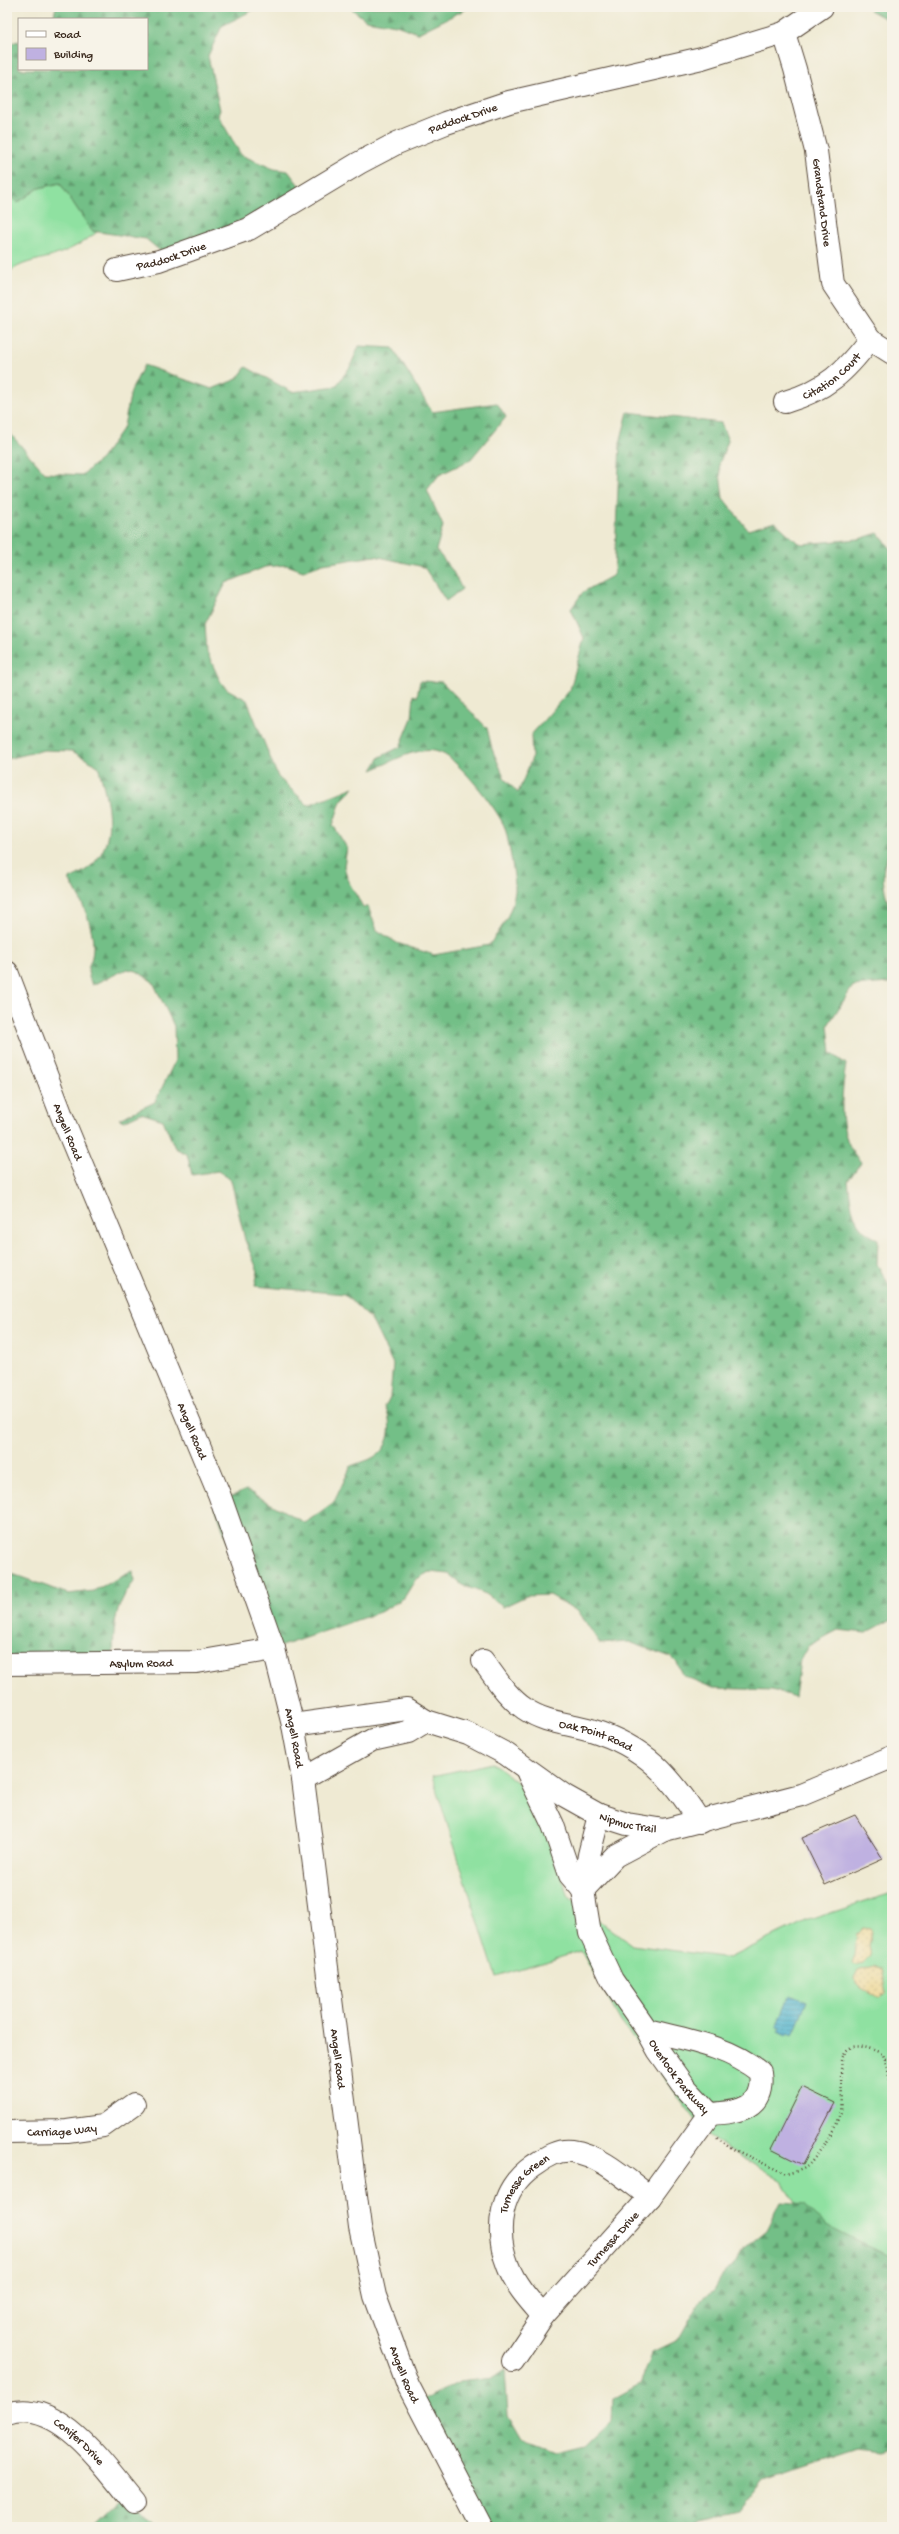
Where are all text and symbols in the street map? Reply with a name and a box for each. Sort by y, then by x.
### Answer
legend [18,18,148,70]
text: Road [54,29,81,43]
text: Building [53,49,93,63]
street label: Paddock Drive [426,101,500,139]
street label: Grandstand Drive [808,158,833,248]
street label: Paddock Drive [135,240,209,275]
street label: Citation Court [801,350,866,404]
street label: Angell Road [49,1102,85,1164]
street label: Angell Road [173,1401,209,1463]
street label: Asylum Road [109,1657,174,1672]
street label: Angell Road [280,1707,306,1770]
street label: Oak Point Road [557,1718,635,1756]
street label: Nipmuc Trail [597,1811,658,1838]
street label: Angell Road [326,2028,347,2091]
street label: Overlook Parkway [645,2037,712,2118]
street label: Carriage Way [27,2122,98,2141]
street label: Turnessa Green [497,2152,553,2216]
street label: Turnessa Drive [584,2208,643,2272]
street label: Angell Road [385,2344,422,2407]
street label: Conifer Drive [50,2416,107,2470]

